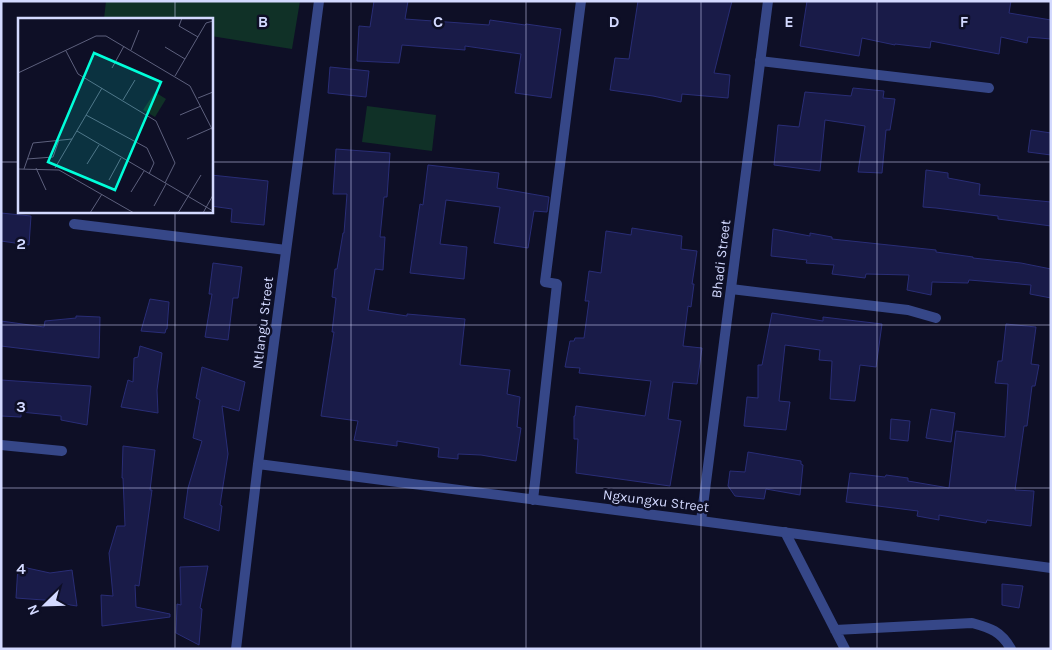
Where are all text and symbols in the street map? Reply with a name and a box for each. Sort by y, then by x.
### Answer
text: B [258,12,268,31]
text: C [433,12,443,31]
text: D [609,12,620,31]
text: E [784,12,794,31]
text: F [960,12,969,31]
inset map [18,18,212,212]
street label: Bhadi Street [708,219,734,299]
text: 2 [16,234,26,253]
street label: Ntlangu Street [249,276,277,370]
text: 3 [16,397,26,416]
street label: Ngxungxu Street [602,486,710,516]
text: 4 [16,559,26,578]
north arrow [20,580,70,630]
text: N [24,602,43,618]

